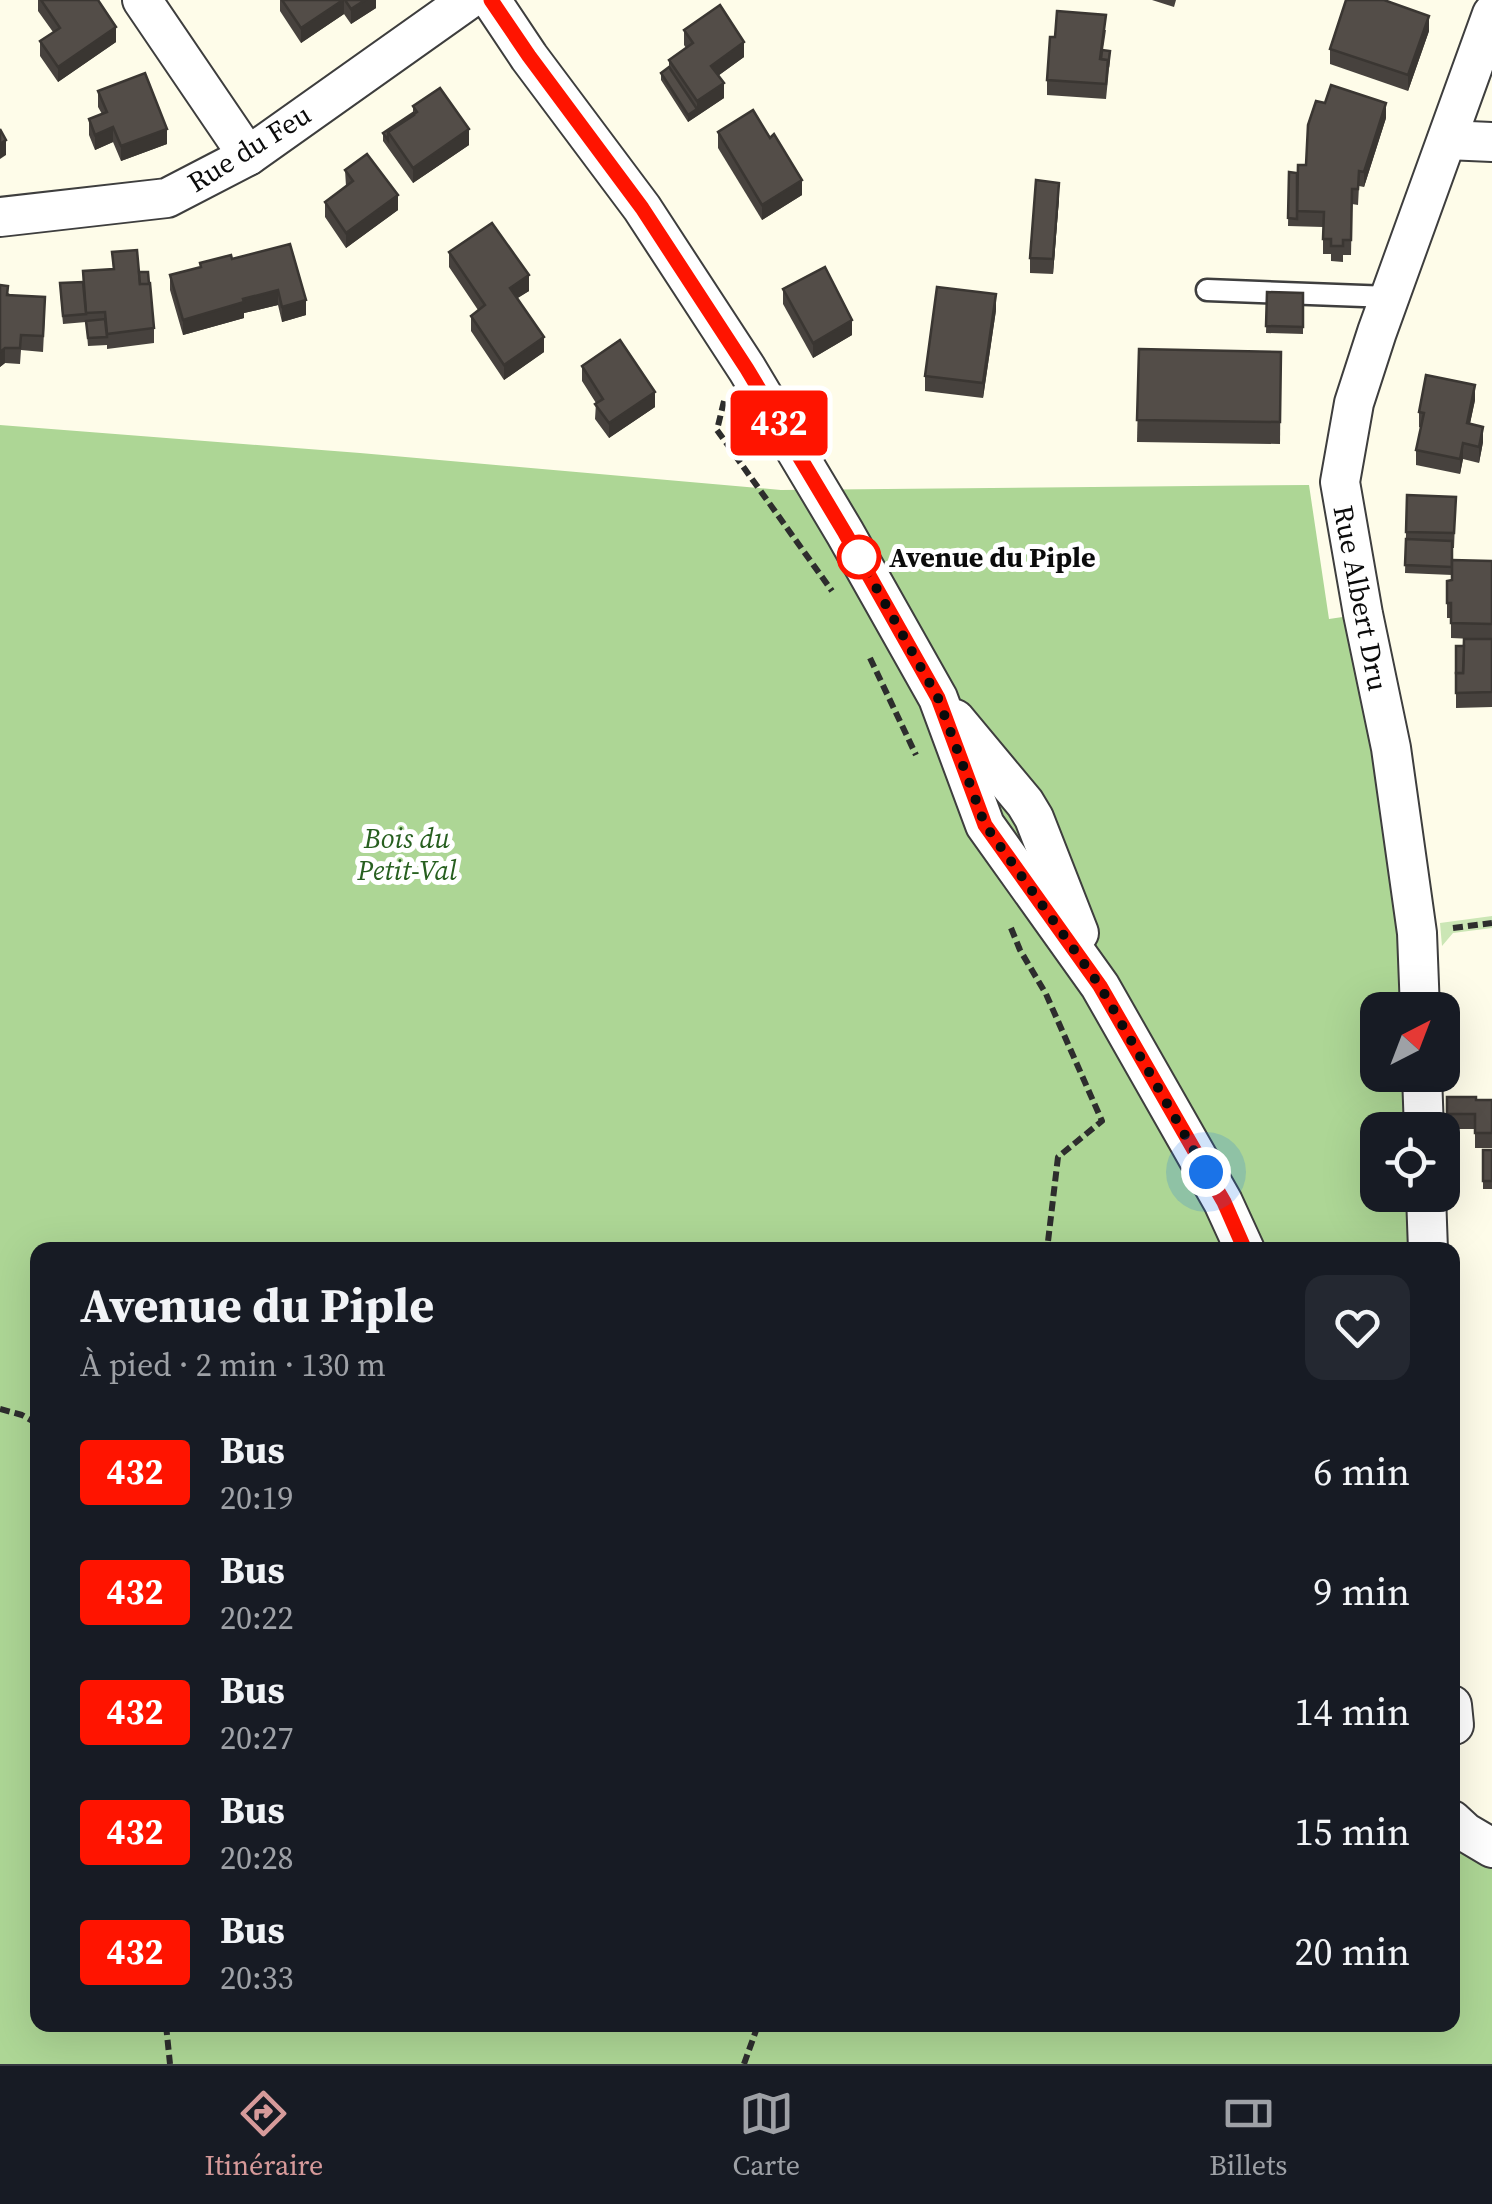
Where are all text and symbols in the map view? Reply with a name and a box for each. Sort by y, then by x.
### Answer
street label: Rue du Feu [180,95,318,201]
line badge: 432 [722,390,836,456]
text: 432 [751,399,807,447]
street label: Rue Albert Dru [1324,502,1398,694]
marker: Avenue du Piple [838,536,880,578]
place label: Avenue du Piple [889,538,1096,576]
park label: Bois du Petit-Val [356,819,457,889]
north arrow [1360,992,1460,1092]
map controls [1360,992,1460,1212]
button: locate [1360,1112,1460,1212]
your location [1181,1147,1231,1197]
text: Avenue du Piple [80,1272,434,1338]
button: heart [1305,1275,1410,1380]
text: À pied · 2 min · 130 m [80,1343,386,1387]
text: Bus [220,1424,285,1476]
text: 6 min [1314,1446,1410,1498]
text: 432 [107,1448,163,1496]
text: 20:19 [220,1476,294,1520]
text: Bus [220,1544,285,1596]
text: 9 min [1314,1566,1410,1618]
text: 432 [107,1568,163,1616]
text: 20:22 [220,1596,294,1640]
text: Bus [220,1664,285,1716]
text: 14 min [1295,1686,1410,1738]
text: 432 [107,1688,163,1736]
text: 20:27 [220,1716,294,1760]
text: Bus [220,1784,285,1836]
text: 15 min [1295,1806,1410,1858]
text: 432 [107,1808,163,1856]
text: 20:28 [220,1836,294,1880]
text: Bus [220,1904,285,1956]
text: 20 min [1295,1926,1410,1978]
text: 432 [107,1928,163,1976]
text: 20:33 [220,1956,294,2000]
tab: Itinéraire [205,2086,323,2184]
tab: Carte [733,2086,800,2184]
tab: Billets [1209,2086,1287,2184]

